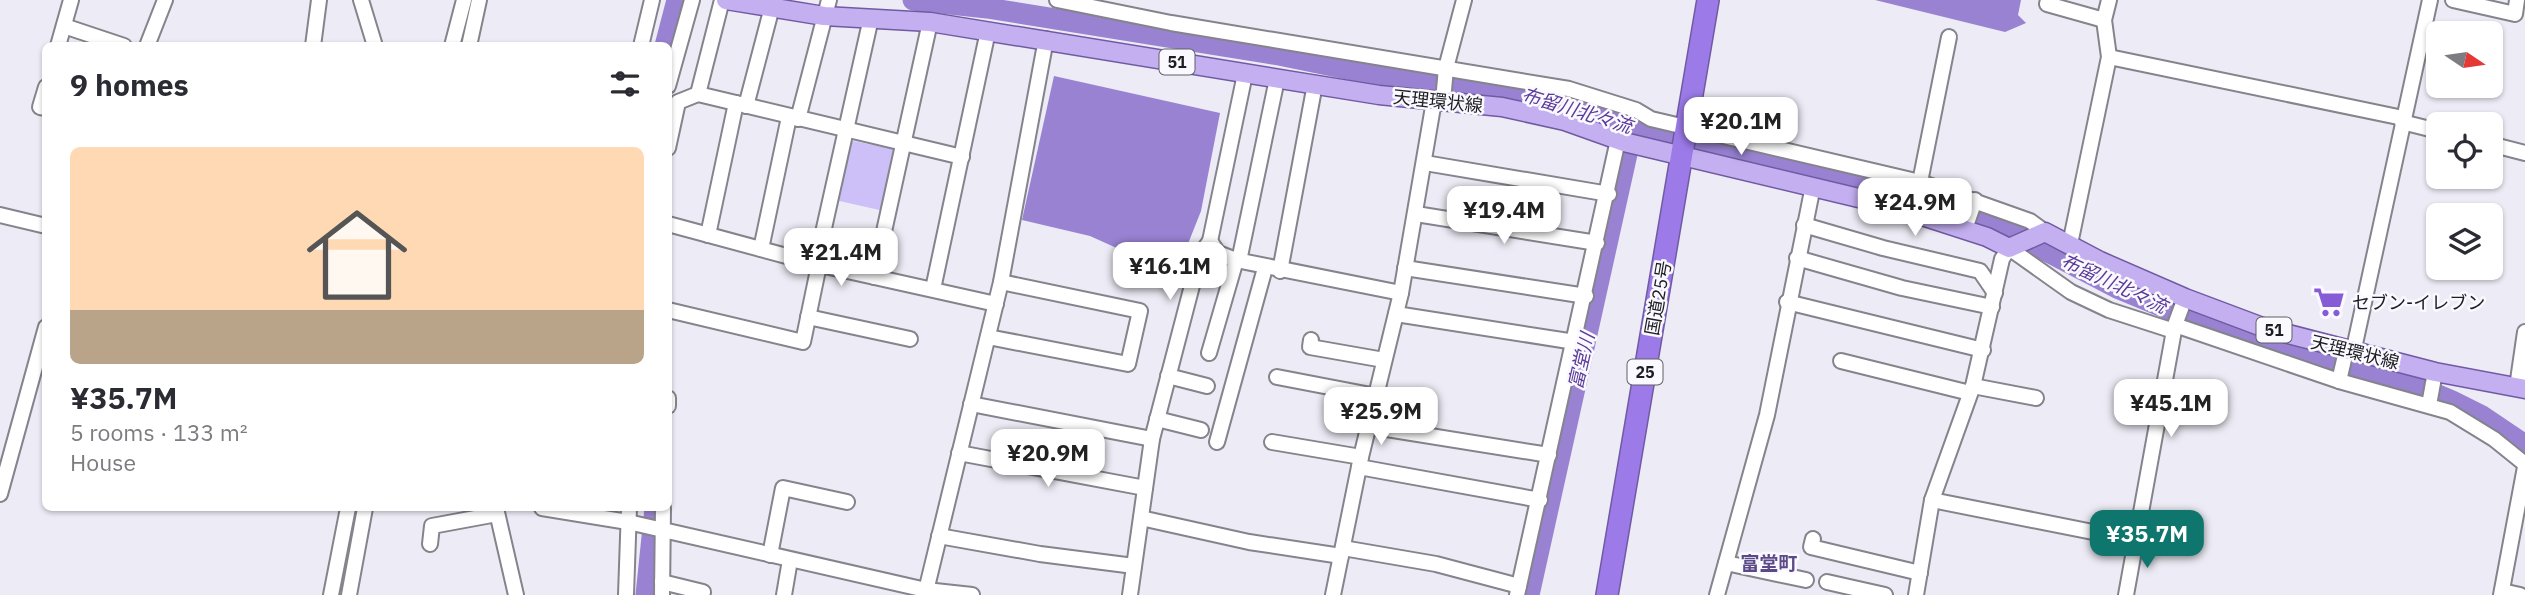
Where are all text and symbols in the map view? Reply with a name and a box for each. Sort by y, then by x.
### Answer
north arrow [2426,21,2502,98]
map controls [2426,21,2503,280]
road number: 51 [1160,50,1194,74]
text: 9 homes [70,65,189,104]
icon: filters [606,65,644,103]
water label: 布留川北々流 [1519,82,1638,139]
street label: 天理環状線 [1392,85,1484,117]
pin: ¥20.1M [1684,97,1798,157]
text: ¥20.1M [1700,105,1782,135]
button: locate [2426,112,2503,189]
pin: ¥24.9M [1858,178,1972,238]
text: ¥24.9M [1874,186,1956,216]
pin: ¥19.4M [1447,187,1561,246]
icon: home [294,192,420,318]
text: ¥19.4M [1463,194,1545,224]
button: layers [2426,203,2503,280]
pin: ¥21.4M [784,229,898,288]
text: ¥21.4M [800,236,882,266]
pin: ¥16.1M [1113,243,1227,302]
water label: 布留川北々流 [2057,248,2173,319]
text: ¥16.1M [1129,250,1211,280]
street label: 国道25号 [1640,259,1676,337]
supermarket icon: セブン-イレブン [2312,285,2346,319]
place label: セブン-イレブン [2352,291,2485,314]
road number: 51 [2256,318,2292,342]
water label: 富堂川 [1563,329,1600,391]
street label: 天理環状線 [2309,330,2401,374]
road number: 25 [1628,360,1662,384]
text: ¥35.7M [70,378,177,417]
pin: ¥45.1M [2114,380,2228,439]
text: ¥45.1M [2130,387,2212,417]
pin: ¥25.9M [1324,388,1438,447]
text: ¥25.9M [1340,395,1422,425]
text: 5 rooms · 133 m² [70,417,248,447]
pin: ¥20.9M [991,430,1105,489]
text: ¥20.9M [1007,437,1089,467]
text: House [70,447,136,477]
pin: ¥35.7M [2090,510,2204,570]
text: ¥35.7M [2106,518,2188,548]
district label: 富堂町 [1740,551,1798,575]

